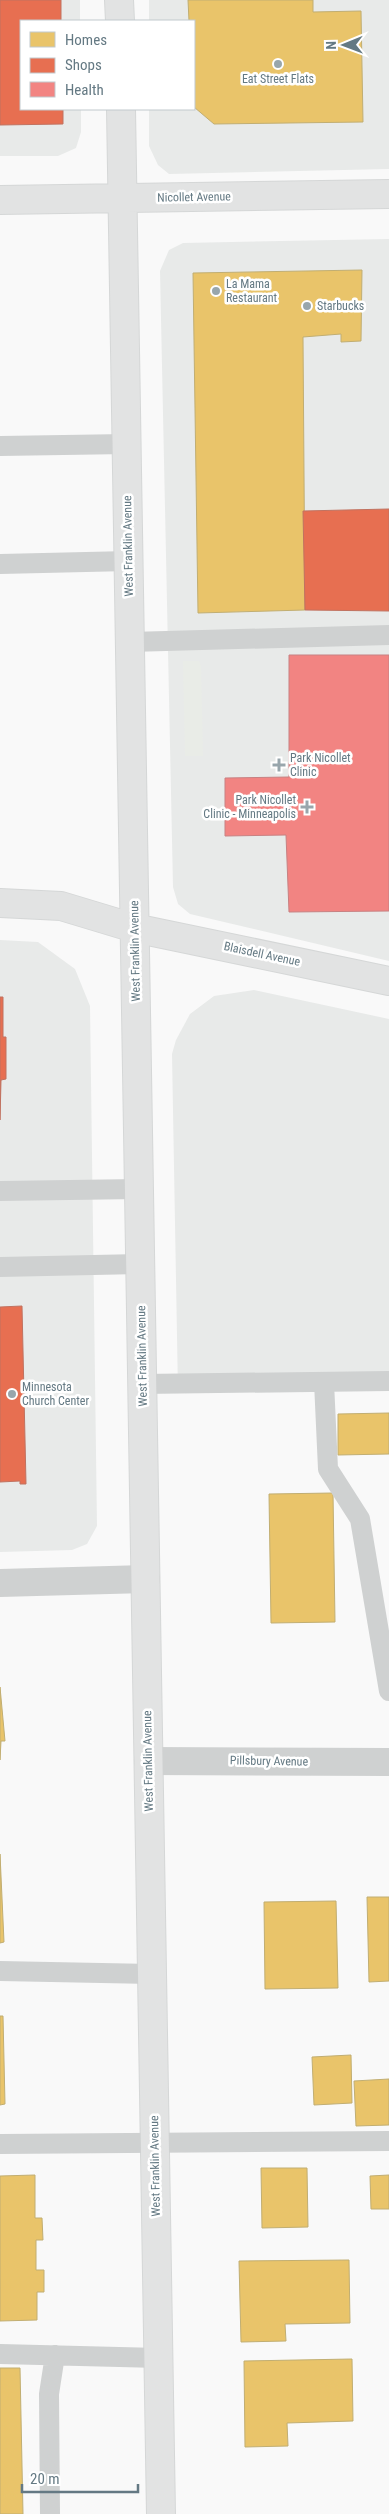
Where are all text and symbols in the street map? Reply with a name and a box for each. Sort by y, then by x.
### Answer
legend [20,20,195,110]
north arrow [319,20,369,70]
text: Homes [65,31,107,49]
text: N [323,41,339,50]
text: Shops [65,56,102,74]
marker: Eat Street Flats [272,58,284,70]
place label: Eat Street Flats [242,72,314,86]
text: Health [65,81,104,99]
street label: Nicollet Avenue [157,189,231,205]
place label: La Mama Restaurant [226,277,278,305]
marker: La Mama Restaurant [210,285,222,297]
place label: Starbucks [317,299,364,313]
marker: Starbucks [301,300,313,312]
street label: West Franklin Avenue [120,495,136,597]
place label: Park Nicollet Clinic [290,751,351,779]
marker: Park Nicollet Clinic [272,758,286,772]
place label: Park Nicollet Clinic - Minneapolis [203,793,296,821]
marker: Park Nicollet Clinic - Minneapolis [300,800,314,814]
street label: West Franklin Avenue [127,900,143,1002]
street label: Blaisdell Avenue [223,939,302,969]
street label: West Franklin Avenue [134,1305,150,1407]
place label: Minnesota Church Center [22,1380,89,1408]
marker: Minnesota Church Center [6,1388,18,1400]
street label: West Franklin Avenue [140,1710,156,1812]
street label: Pillsbury Avenue [230,1753,309,1769]
street label: West Franklin Avenue [147,2115,163,2217]
scale bar [22,2462,139,2494]
text: 20 m [30,2470,60,2488]

